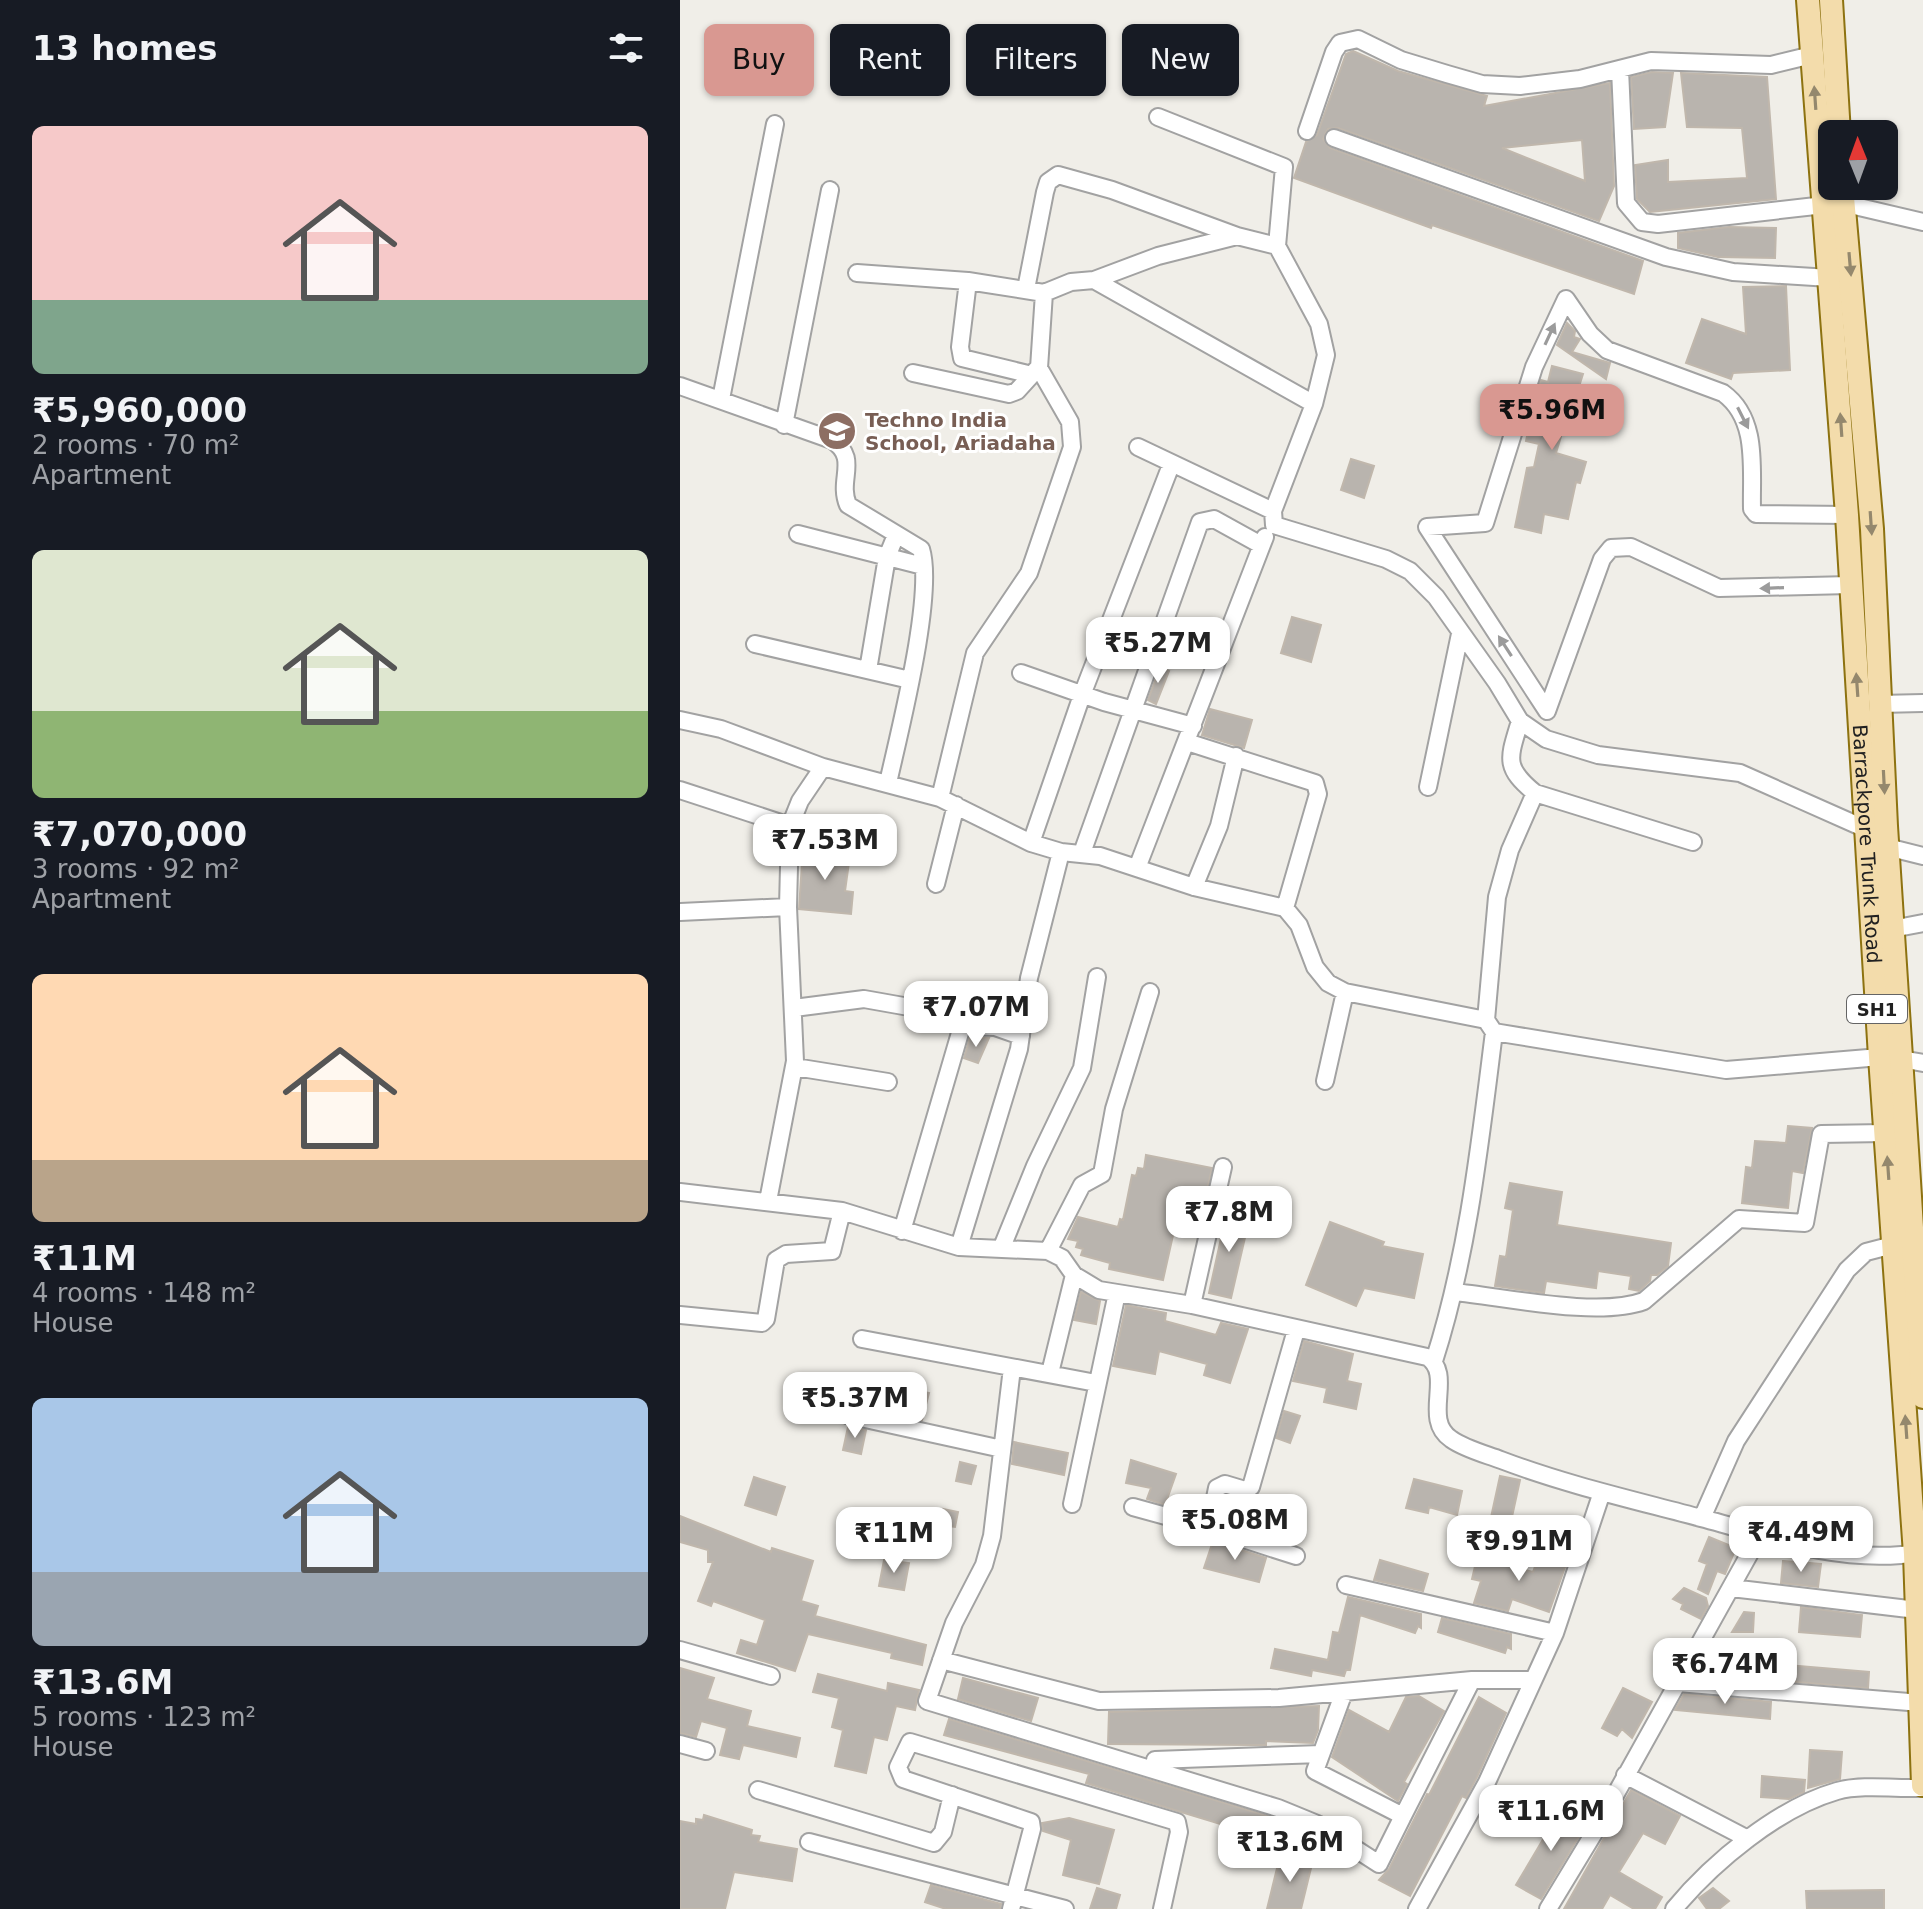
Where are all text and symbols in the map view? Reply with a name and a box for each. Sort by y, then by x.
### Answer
chip: Buy [704,24,814,96]
chip: Rent [830,24,950,96]
chip: Filters [966,24,1106,96]
chip: New [1122,24,1239,96]
icon: filters [604,26,648,70]
text: 13 homes [32,28,217,68]
one-way arrow [1808,85,1821,110]
north arrow [1818,120,1898,200]
map controls [1818,120,1898,200]
icon: home [268,178,412,322]
one-way arrow [1843,251,1856,276]
one-way arrow [1543,322,1557,345]
pin: ₹5.96M [1487,384,1617,452]
text: ₹5,960,000 [32,390,247,430]
text: ₹5.96M [1498,395,1606,425]
one-way arrow [1735,407,1749,429]
place label: Techno India School, Ariadaha [865,408,1056,455]
school or university icon: Techno India School, Ariadaha [816,410,858,452]
one-way arrow [1834,412,1847,437]
text: 2 rooms · 70 m² [32,430,240,460]
text: Apartment [32,460,171,490]
one-way arrow [1865,511,1878,536]
one-way arrow [1759,582,1784,595]
icon: home [268,602,412,746]
pin: ₹5.27M [1093,617,1223,685]
text: ₹5.27M [1104,628,1212,658]
one-way arrow [1498,635,1512,657]
one-way arrow [1850,672,1863,697]
street label: Barrackpore Trunk Road [1848,724,1886,964]
one-way arrow [1877,770,1890,795]
text: ₹7,070,000 [32,814,247,854]
pin: ₹7.53M [760,814,890,882]
text: ₹7.53M [771,825,879,855]
text: 3 rooms · 92 m² [32,854,240,884]
text: Apartment [32,884,171,914]
pin: ₹7.07M [911,981,1041,1049]
text: ₹7.07M [922,992,1030,1022]
road number: SH1 [1847,995,1907,1023]
icon: home [268,1026,412,1170]
one-way arrow [1881,1155,1894,1180]
pin: ₹7.8M [1173,1186,1285,1254]
text: ₹7.8M [1184,1197,1274,1227]
text: ₹11M [32,1238,137,1278]
text: 4 rooms · 148 m² [32,1278,256,1308]
text: House [32,1308,113,1338]
pin: ₹5.37M [790,1372,920,1440]
text: ₹5.37M [801,1383,909,1413]
one-way arrow [1899,1414,1912,1439]
icon: home [268,1450,412,1594]
pin: ₹5.08M [1170,1494,1300,1562]
text: ₹5.08M [1181,1505,1289,1535]
pin: ₹4.49M [1736,1506,1866,1574]
pin: ₹11M [847,1507,941,1575]
pin: ₹9.91M [1454,1515,1584,1583]
text: ₹4.49M [1747,1517,1855,1547]
text: ₹11M [854,1518,934,1548]
text: ₹9.91M [1465,1526,1573,1556]
pin: ₹6.74M [1660,1638,1790,1706]
text: ₹6.74M [1671,1649,1779,1679]
text: ₹13.6M [32,1662,173,1702]
text: 5 rooms · 123 m² [32,1702,256,1732]
text: House [32,1732,113,1762]
pin: ₹11.6M [1486,1785,1616,1853]
text: ₹11.6M [1497,1796,1605,1826]
pin: ₹13.6M [1225,1816,1355,1884]
text: ₹13.6M [1236,1827,1344,1857]

